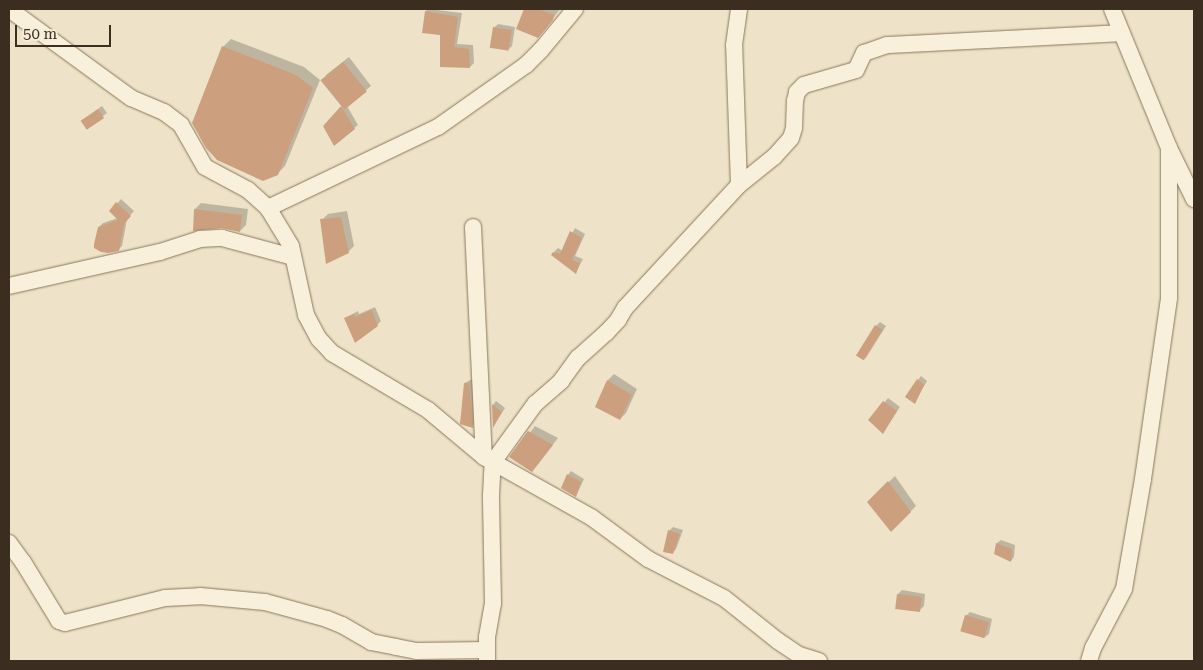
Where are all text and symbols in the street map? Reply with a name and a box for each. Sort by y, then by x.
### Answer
scale bar [18,15,114,47]
text: 50 m [23,25,57,43]

